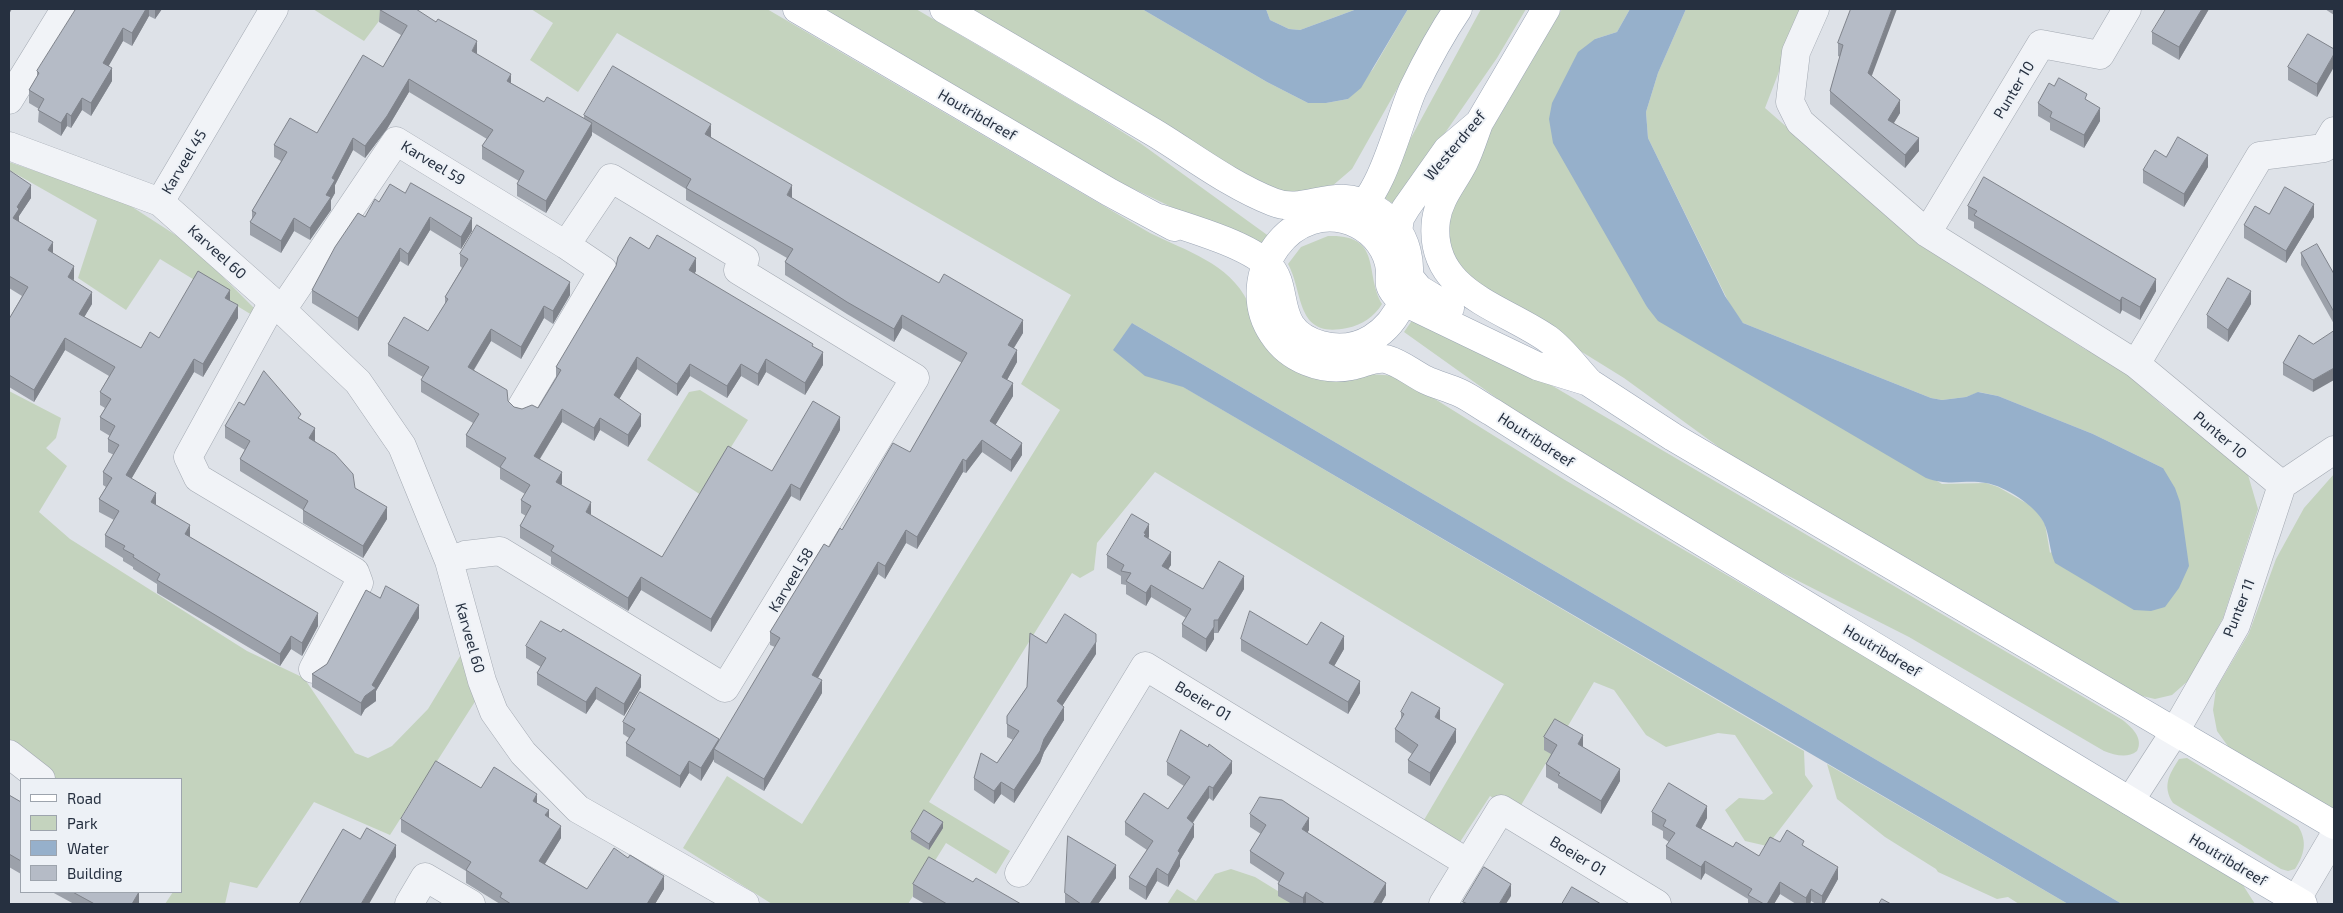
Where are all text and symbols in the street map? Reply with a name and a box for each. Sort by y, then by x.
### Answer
street label: Punter 10 [1990,58,2038,122]
street label: Houtribdreef [935,85,1019,145]
street label: Westerdreef [1421,107,1489,185]
street label: Karveel 45 [158,126,210,198]
street label: Karveel 59 [398,137,468,189]
street label: Karveel 60 [184,221,250,283]
street label: Punter 10 [2190,407,2250,463]
street label: Houtribdreef [1494,409,1578,471]
street label: Karveel 58 [765,544,817,616]
street label: Punter 11 [2219,576,2259,640]
street label: Karveel 60 [451,601,489,675]
street label: Houtribdreef [1840,621,1924,681]
street label: Boeier 01 [1172,677,1234,725]
legend [20,778,182,893]
text: Road [67,789,102,807]
text: Park [67,814,98,832]
street label: Houtribdreef [2186,830,2270,890]
street label: Boeier 01 [1547,832,1609,880]
text: Water [67,839,109,857]
text: Building [67,864,122,882]

